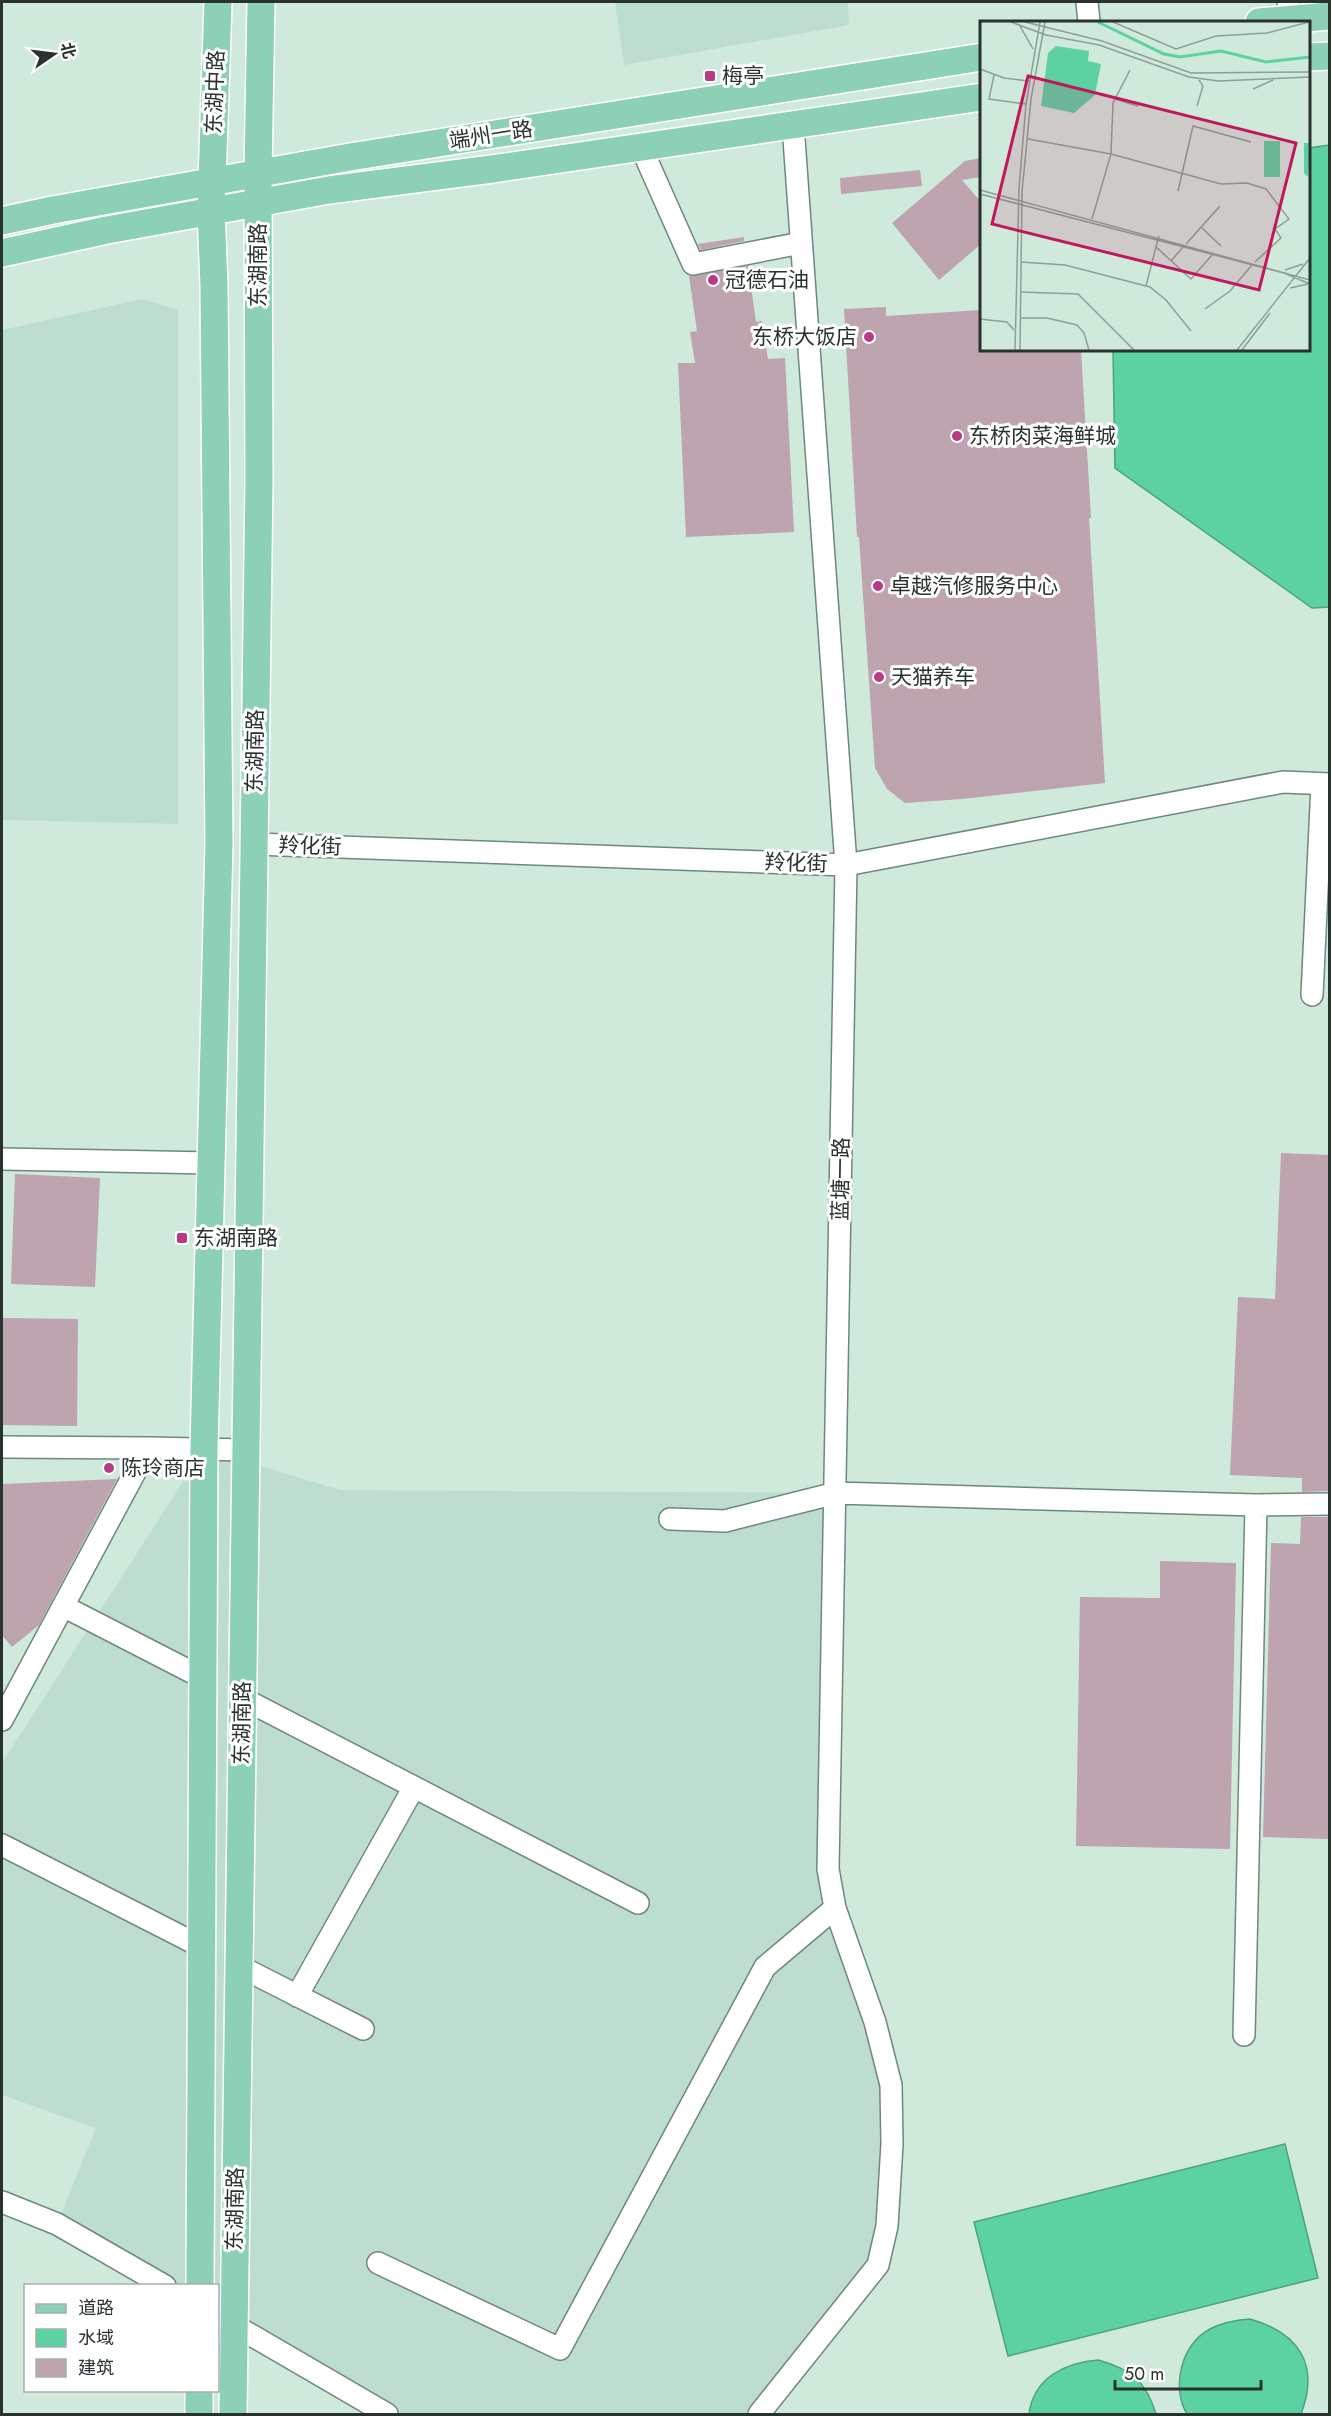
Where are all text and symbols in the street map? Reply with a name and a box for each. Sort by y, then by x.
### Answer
inset map [980,21,1310,351]
north arrow [24,24,84,84]
text: 北 [55,40,81,61]
street label: 东湖中路 [199,50,231,134]
place label: 梅亭 [722,61,764,91]
marker: 梅亭 [703,69,717,83]
street label: 端州一路 [447,114,535,156]
street label: 东湖南路 [243,223,273,307]
place label: 冠德石油 [725,265,809,295]
marker: 冠德石油 [706,273,720,287]
place label: 东桥大饭店 [752,322,857,352]
marker: 东桥大饭店 [862,330,876,344]
place label: 东桥肉菜海鲜城 [969,421,1116,451]
marker: 东桥肉菜海鲜城 [950,429,964,443]
place label: 卓越汽修服务中心 [890,571,1058,601]
marker: 卓越汽修服务中心 [871,579,885,593]
place label: 天猫养车 [891,662,975,692]
marker: 天猫养车 [872,670,886,684]
street label: 东湖南路 [239,709,271,793]
street label: 羚化街 [278,830,342,862]
street label: 羚化街 [764,847,828,879]
street label: 蓝塘一路 [825,1137,857,1221]
place label: 东湖南路 [194,1223,278,1253]
marker: 东湖南路 [175,1231,189,1245]
place label: 陈玲商店 [121,1453,205,1483]
marker: 陈玲商店 [102,1461,116,1475]
street label: 东湖南路 [226,1681,258,1765]
street label: 东湖南路 [219,2167,251,2251]
legend [24,2284,219,2392]
text: 道路 [78,2295,114,2321]
text: 水域 [78,2325,114,2351]
scale bar [1115,2353,1260,2391]
text: 建筑 [78,2355,114,2381]
text: 50 m [1124,2361,1164,2387]

